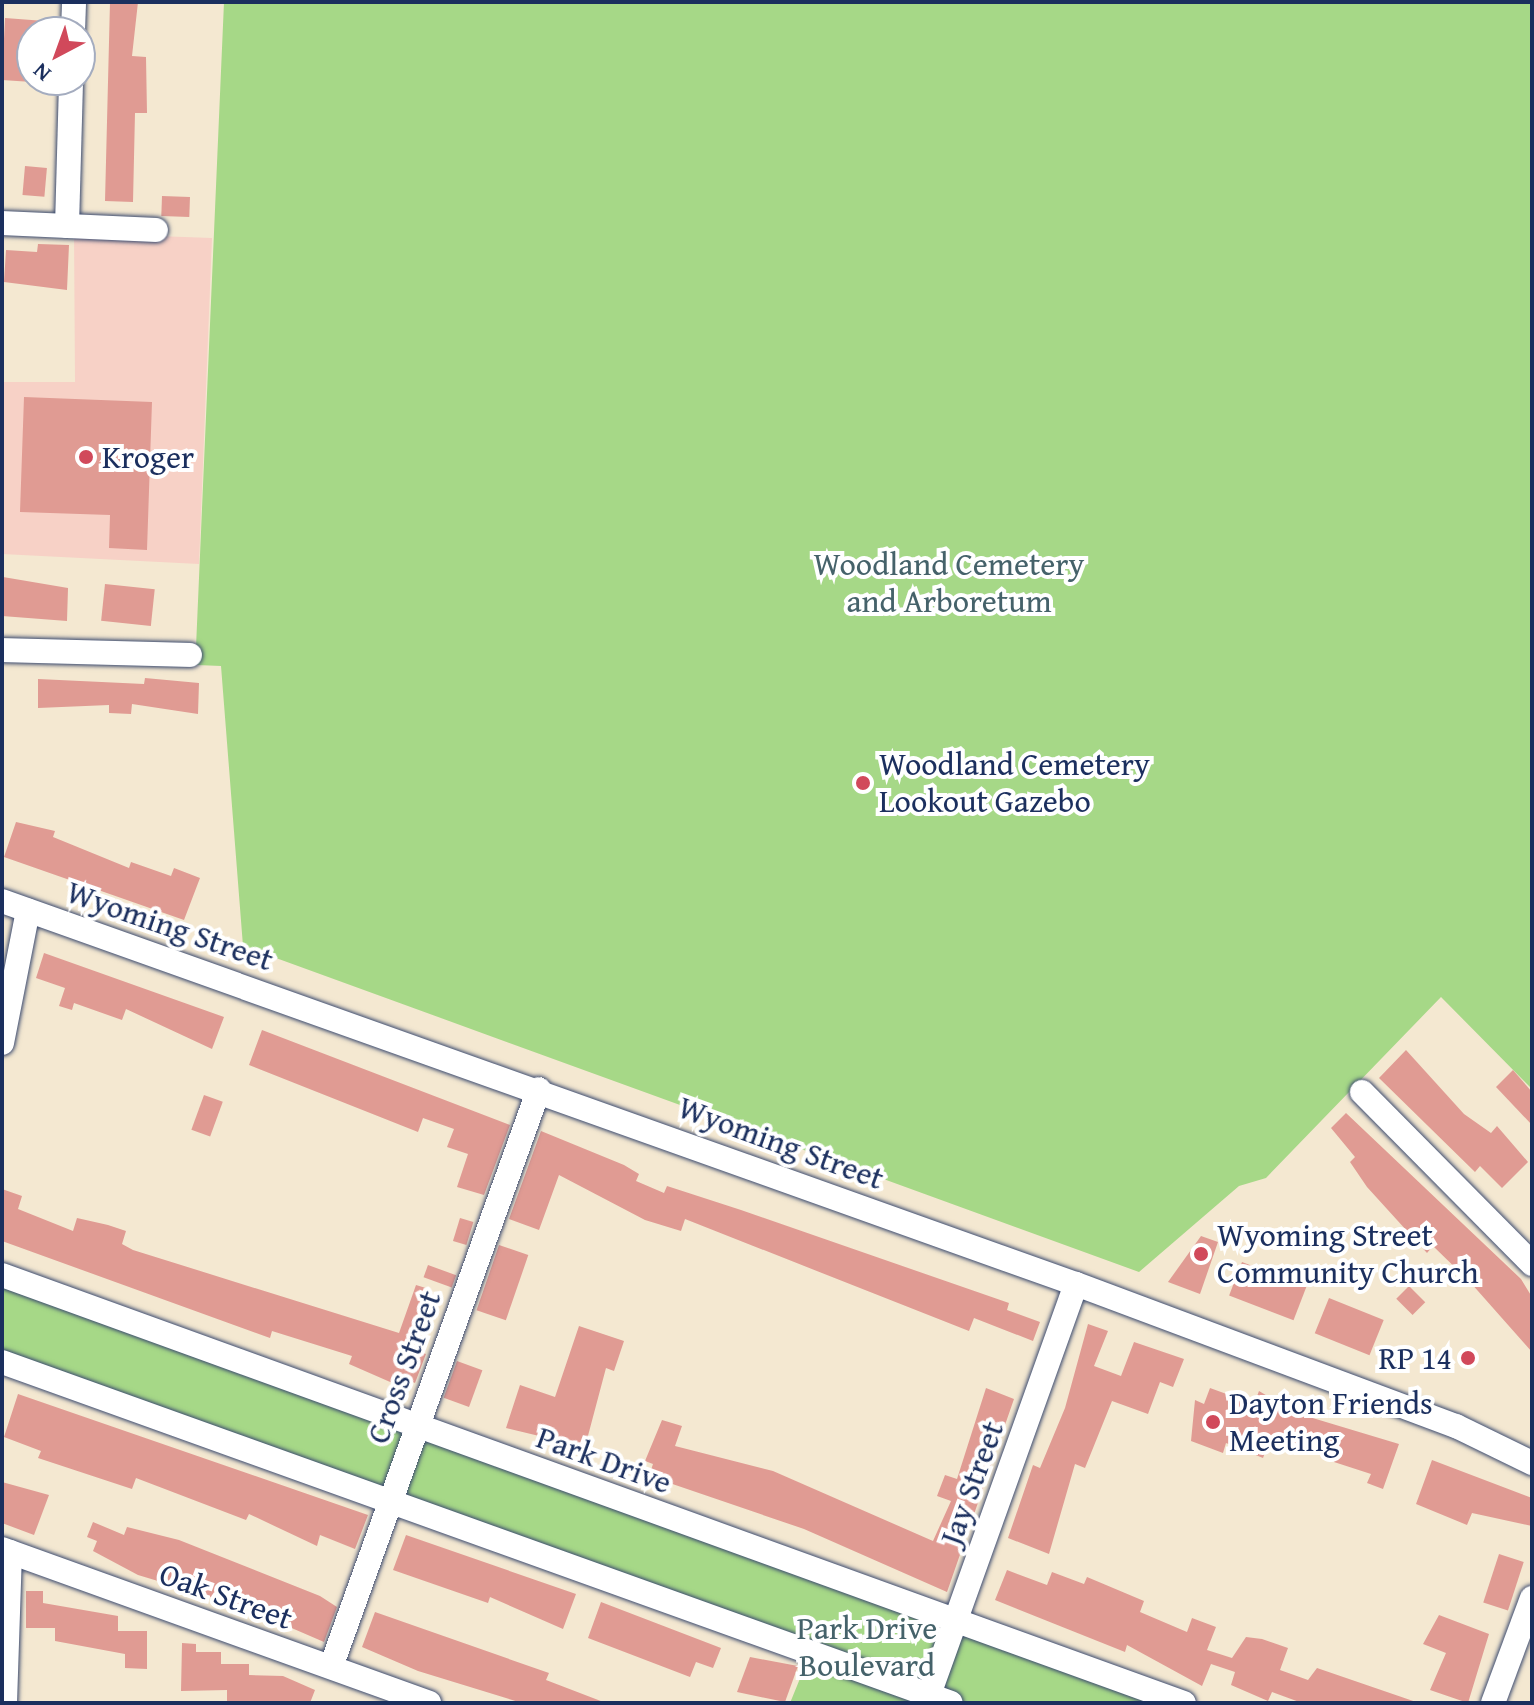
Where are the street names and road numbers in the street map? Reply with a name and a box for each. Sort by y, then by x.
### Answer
street label: Wyoming Street [62,873,278,979]
street label: Wyoming Street [673,1088,889,1198]
street label: Cross Street [359,1285,449,1449]
street label: Jay Street [932,1416,1012,1550]
street label: Park Drive [531,1418,677,1502]
street label: Oak Street [154,1554,298,1638]

